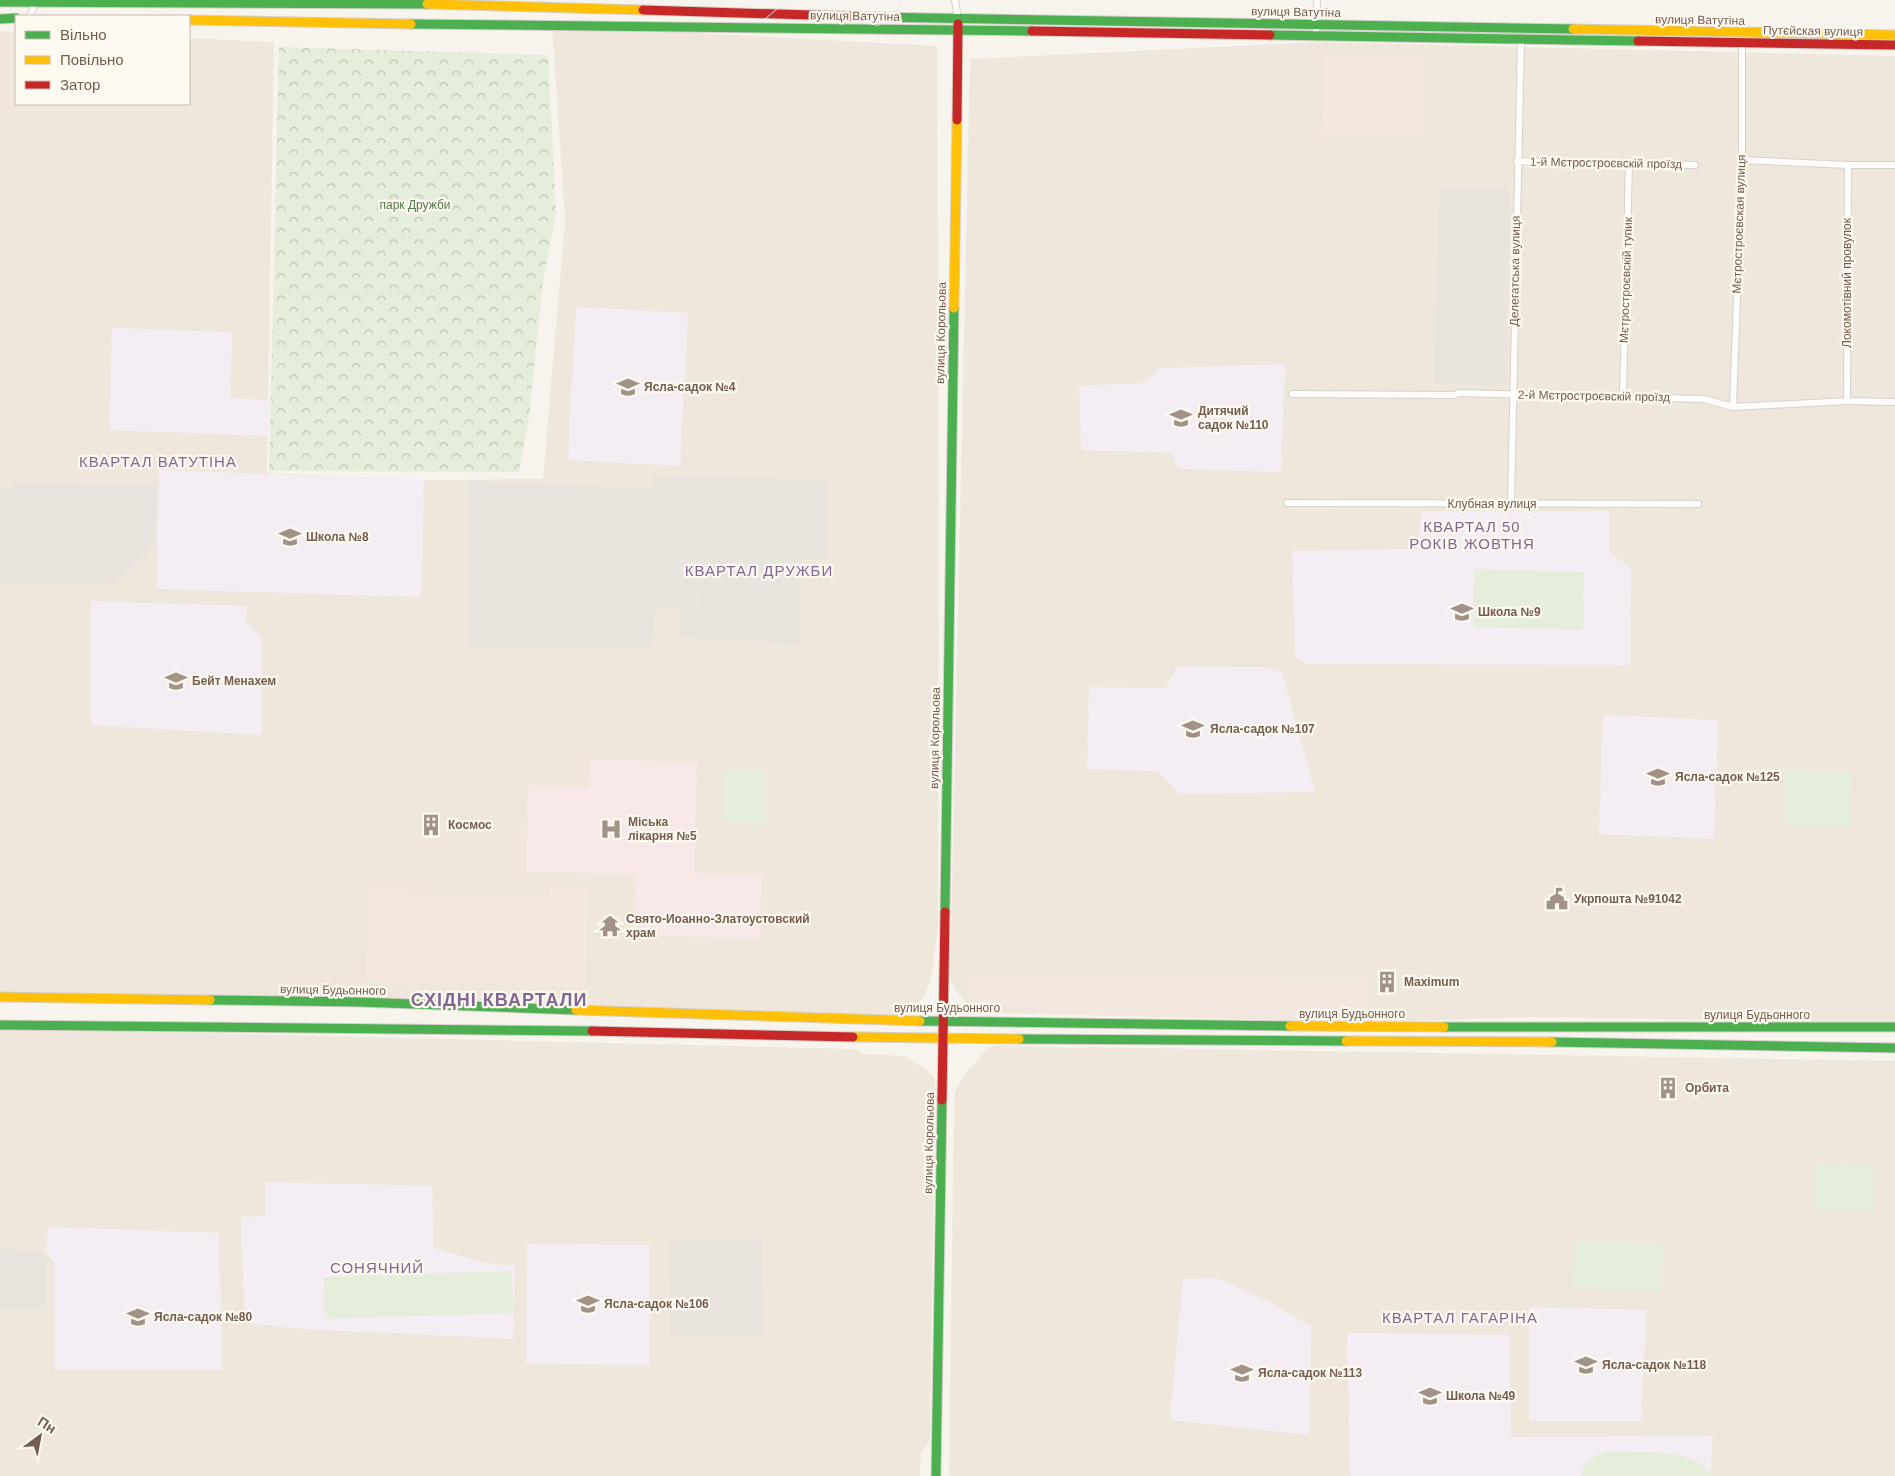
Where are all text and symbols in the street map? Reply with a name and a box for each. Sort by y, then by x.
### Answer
street label: вулиця Ватутіна [1251,4,1341,20]
street label: вулиця Ватутіна [810,8,900,24]
street label: вулиця Ватутіна [1655,12,1745,28]
legend [15,15,190,105]
street label: Путєйская вулиця [1763,23,1863,39]
text: Вільно [60,26,107,43]
text: Повільно [60,51,124,68]
text: Затор [60,76,100,93]
street label: Мєтростроєвская вулиця [1730,154,1748,294]
street label: 1-й Мєтростроєвскій проїзд [1530,155,1682,171]
park label: парк Дружби [380,198,450,212]
street label: Делегатська вулиця [1507,216,1523,326]
street label: Мєтростроєвскій тупик [1617,216,1635,343]
street label: Локомотівний провулок [1840,217,1854,348]
street label: вулиця Корольова [933,282,949,384]
school or university icon: Ясла-садок №4 [615,374,641,400]
place label: Ясла-садок №4 [644,380,736,394]
street label: 2-й Мєтростроєвскій проїзд [1518,388,1670,404]
place label: Дитячий садок №110 [1198,404,1269,432]
school or university icon: Дитячий садок №110 [1168,405,1194,431]
district label: КВАРТАЛ ВАТУТІНА [79,453,237,470]
street label: Клубная вулиця [1447,497,1537,511]
district label: КВАРТАЛ 50 РОКІВ ЖОВТНЯ [1409,518,1535,552]
school or university icon: Школа №8 [277,524,303,550]
place label: Школа №8 [306,530,369,544]
district label: КВАРТАЛ ДРУЖБИ [685,562,833,579]
school or university icon: Школа №9 [1449,599,1475,625]
place label: Школа №9 [1478,605,1541,619]
school or university icon: Бейт Менахем [163,668,189,694]
place label: Бейт Менахем [192,674,276,688]
street label: вулиця Корольова [927,687,943,789]
school or university icon: Ясла-садок №107 [1180,716,1206,742]
place label: Ясла-садок №107 [1210,722,1315,736]
school or university icon: Ясла-садок №125 [1645,764,1671,790]
place label: Ясла-садок №125 [1675,770,1780,784]
building icon: Космос [418,812,444,838]
place label: Міська лікарня №5 [628,815,697,843]
hospital icon: Міська лікарня №5 [598,816,624,842]
place label: Космос [448,818,492,832]
public building icon: Укрпошта №91042 [1544,886,1570,912]
place label: Укрпошта №91042 [1574,892,1682,906]
place label: Свято-Иоанно-Златоустовский храм [626,912,810,940]
temple icon: Свято-Иоанно-Златоустовский храм [597,913,623,939]
building icon: Maximum [1374,969,1400,995]
place label: Maximum [1404,975,1459,989]
street label: вулиця Будьонного [280,982,386,998]
district label: СХІДНІ КВАРТАЛИ [411,990,587,1010]
street label: вулиця Будьонного [894,1001,1000,1015]
street label: вулиця Будьонного [1299,1007,1405,1021]
street label: вулиця Будьонного [1704,1008,1810,1022]
building icon: Орбита [1655,1075,1681,1101]
place label: Орбита [1685,1081,1729,1095]
street label: вулиця Корольова [921,1092,937,1194]
district label: СОНЯЧНИЙ [330,1259,424,1276]
school or university icon: Ясла-садок №106 [575,1291,601,1317]
place label: Ясла-садок №106 [604,1297,709,1311]
school or university icon: Ясла-садок №80 [125,1304,151,1330]
district label: КВАРТАЛ ГАГАРІНА [1382,1309,1538,1326]
place label: Ясла-садок №80 [154,1310,252,1324]
school or university icon: Ясла-садок №118 [1573,1352,1599,1378]
place label: Ясла-садок №118 [1602,1358,1706,1372]
school or university icon: Ясла-садок №113 [1229,1360,1255,1386]
place label: Ясла-садок №113 [1258,1366,1362,1380]
school or university icon: Школа №49 [1417,1383,1443,1409]
place label: Школа №49 [1446,1389,1516,1403]
north arrow [15,1411,65,1461]
text: Пн [35,1413,59,1437]

